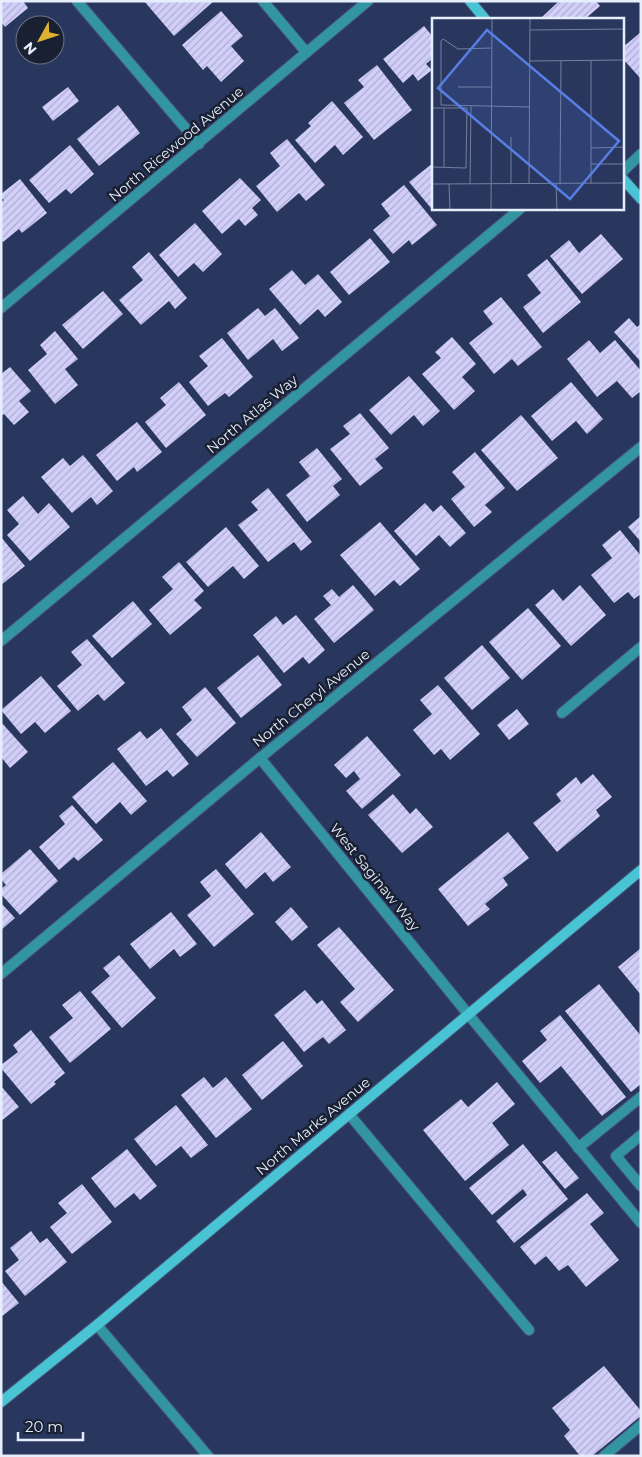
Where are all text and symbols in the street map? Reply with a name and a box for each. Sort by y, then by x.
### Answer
north arrow [15,15,65,65]
inset map [432,18,624,210]
text: N [20,38,41,58]
street label: North Ricewood Avenue [105,82,247,206]
street label: North Atlas Way [203,370,302,457]
street label: North Cheryl Avenue [249,645,373,751]
street label: West Saginaw Way [326,819,424,935]
street label: North Marks Avenue [252,1073,374,1179]
scale bar [18,1410,82,1442]
text: 20 m [25,1417,63,1436]

